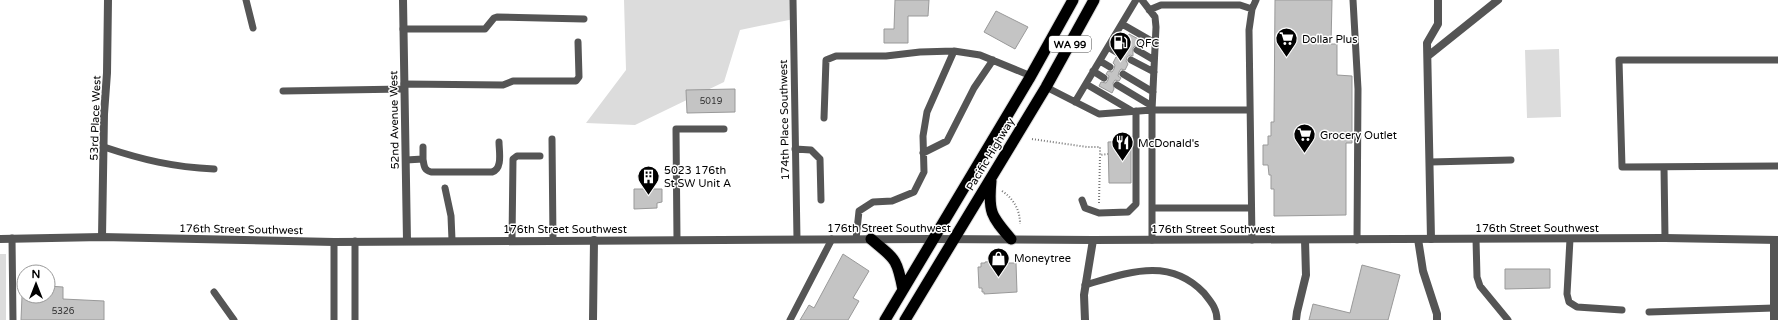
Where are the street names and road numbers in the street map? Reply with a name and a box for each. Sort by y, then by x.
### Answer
road number: WA 99 [1049,36,1091,52]
street label: 174th Place Southwest [777,59,792,181]
street label: 52nd Avenue West [387,70,402,170]
street label: 53rd Place West [88,75,103,161]
street label: Pacific Highway [964,115,1017,193]
street label: 176th Street Southwest [179,222,303,237]
street label: 176th Street Southwest [827,222,951,235]
street label: 176th Street Southwest [1475,222,1599,235]
street label: 176th Street Southwest [503,223,627,236]
street label: 176th Street Southwest [1151,223,1275,236]

